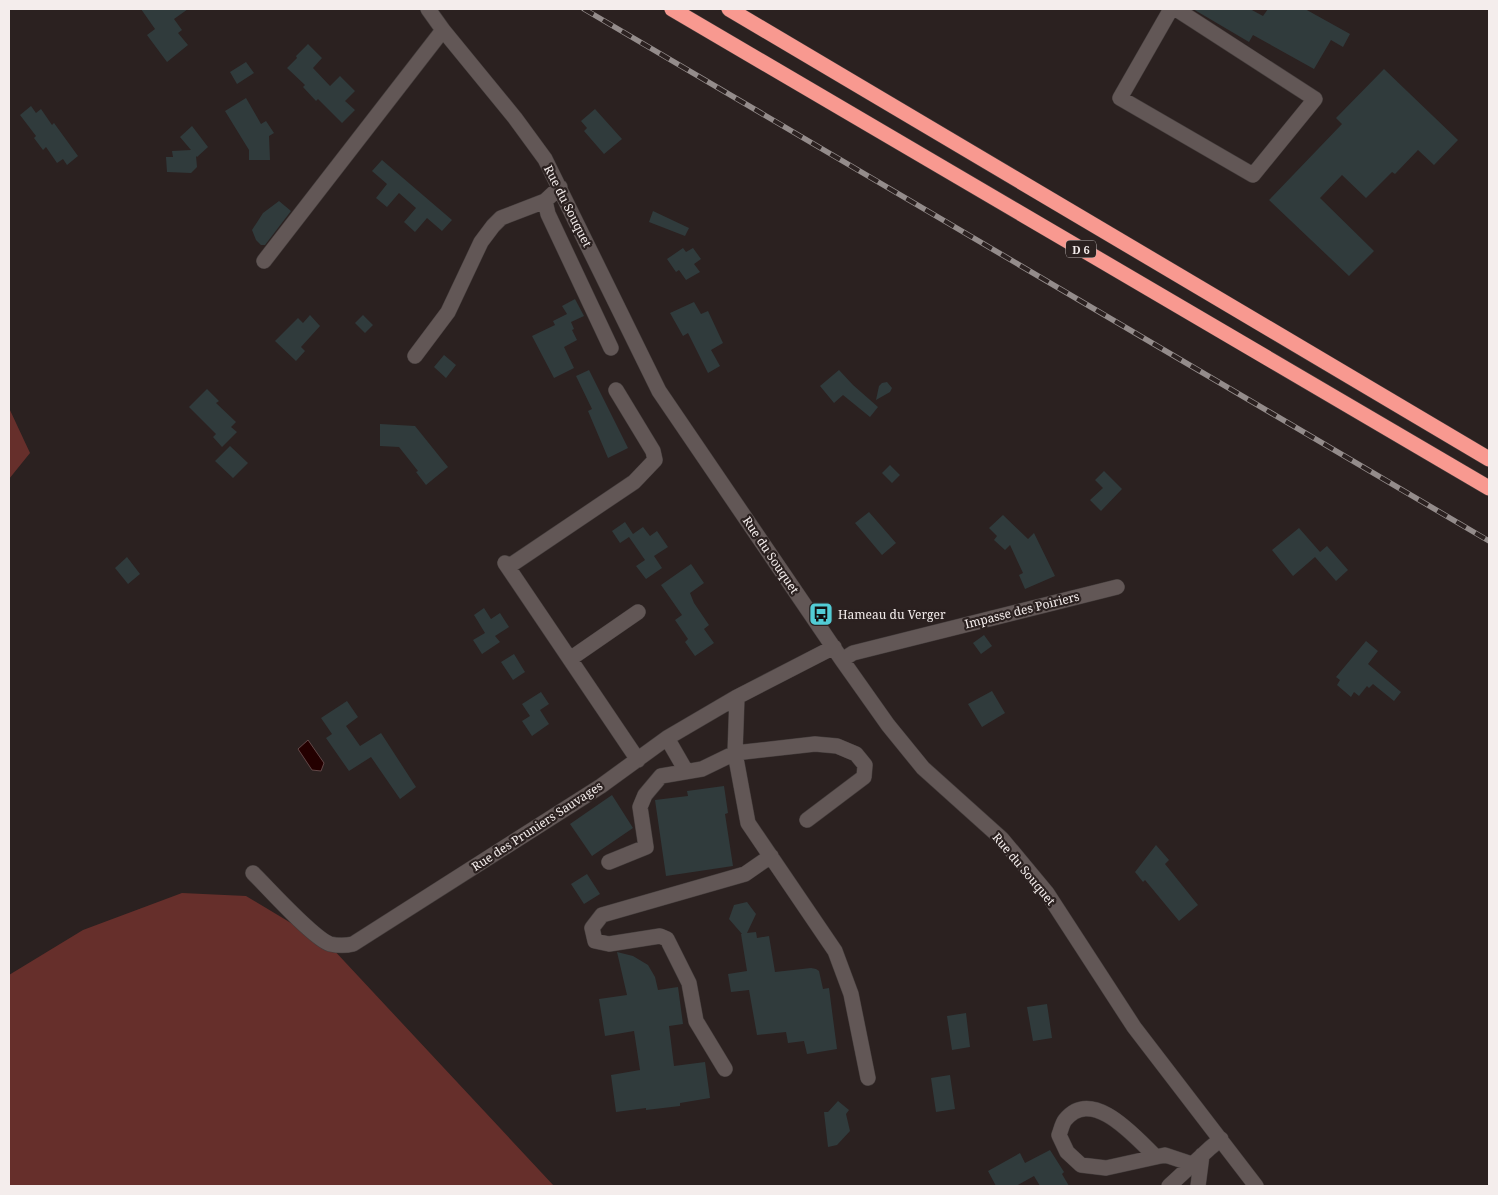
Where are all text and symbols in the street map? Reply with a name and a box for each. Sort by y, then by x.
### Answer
street label: Rue du Souquet [540,162,596,250]
road number: D 6 [1066,240,1096,258]
street label: Rue du Souquet [739,513,803,597]
street label: Impasse des Poiriers [963,588,1081,632]
bus stop icon: Hameau du Verger [808,601,834,627]
place label: Hameau du Verger [838,606,946,623]
street label: Rue des Pruniers Sauvages [468,777,606,875]
street label: Rue du Souquet [989,829,1059,909]

